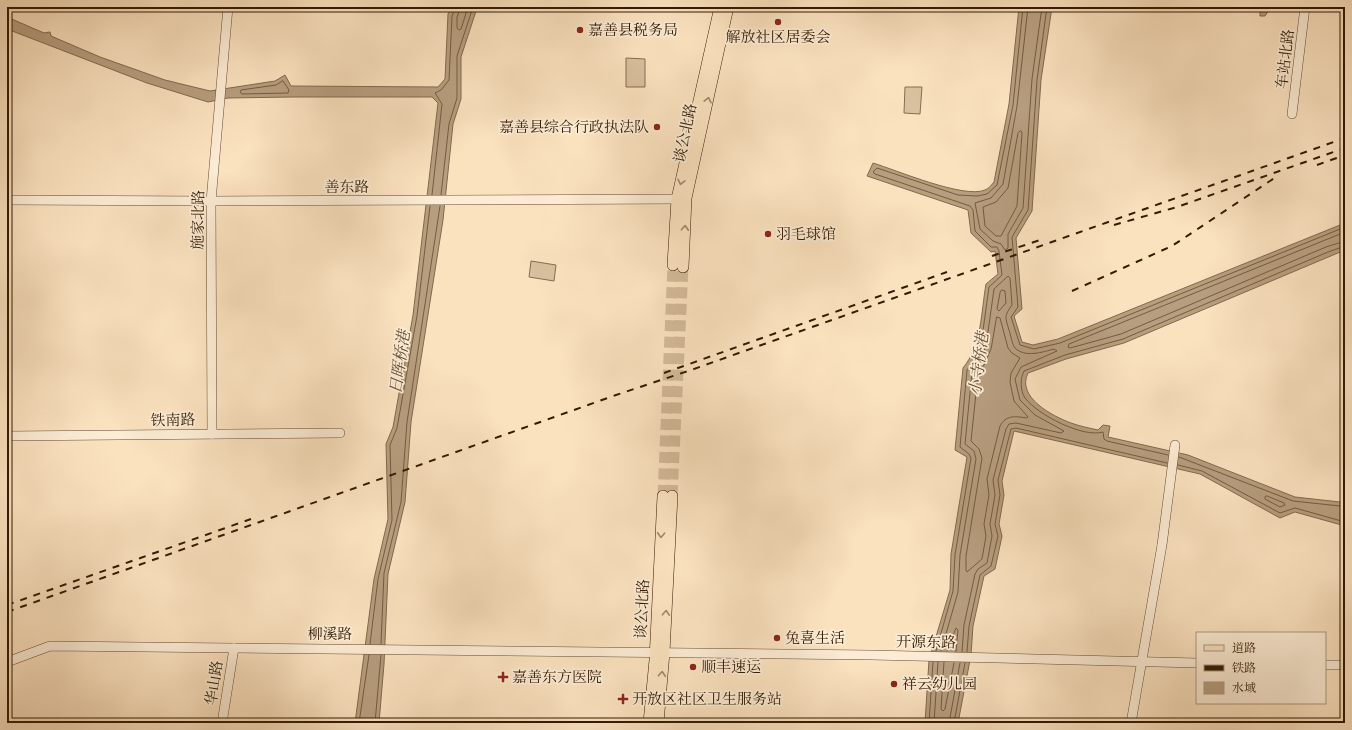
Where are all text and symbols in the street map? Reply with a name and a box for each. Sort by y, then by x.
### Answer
marker: 解放社区居委会 [773,17,783,27]
place label: 嘉善县税务局 [588,21,678,40]
marker: 嘉善县税务局 [575,25,585,35]
place label: 解放社区居委会 [725,28,831,47]
street label: 车站北路 [1272,28,1299,90]
one-way arrow [703,97,711,103]
street label: 谈公北路 [670,102,701,164]
place label: 嘉善县综合行政执法队 [499,118,649,137]
marker: 嘉善县综合行政执法队 [652,122,662,132]
street label: 善东路 [324,178,370,197]
one-way arrow [677,178,685,185]
street label: 施家北路 [188,190,209,250]
one-way arrow [680,225,689,231]
place label: 羽毛球馆 [776,225,836,244]
marker: 羽毛球馆 [763,229,773,239]
water label: 日晖桥港 [386,327,415,395]
water label: 小寺桥港 [965,329,993,397]
street label: 铁南路 [150,411,196,430]
one-way arrow [657,532,666,538]
street label: 谈公北路 [631,579,654,639]
one-way arrow [662,610,670,616]
street label: 柳溪路 [307,625,353,644]
place label: 兔喜生活 [785,629,845,648]
street label: 开源东路 [896,632,956,653]
legend [1196,632,1326,704]
marker: 兔喜生活 [772,633,782,643]
text: 道路 [1232,641,1256,656]
place label: 顺丰速运 [701,658,761,677]
street label: 华山路 [202,659,227,707]
text: 铁路 [1232,661,1256,676]
marker: 顺丰速运 [688,662,698,672]
place label: 嘉善东方医院 [512,668,602,687]
marker: 嘉善东方医院 [497,671,509,683]
one-way arrow [657,671,666,677]
place label: 祥云幼儿园 [902,675,977,694]
marker: 祥云幼儿园 [889,679,899,689]
text: 水域 [1232,681,1256,696]
place label: 开放区社区卫生服务站 [632,690,782,709]
marker: 开放区社区卫生服务站 [617,693,629,705]

